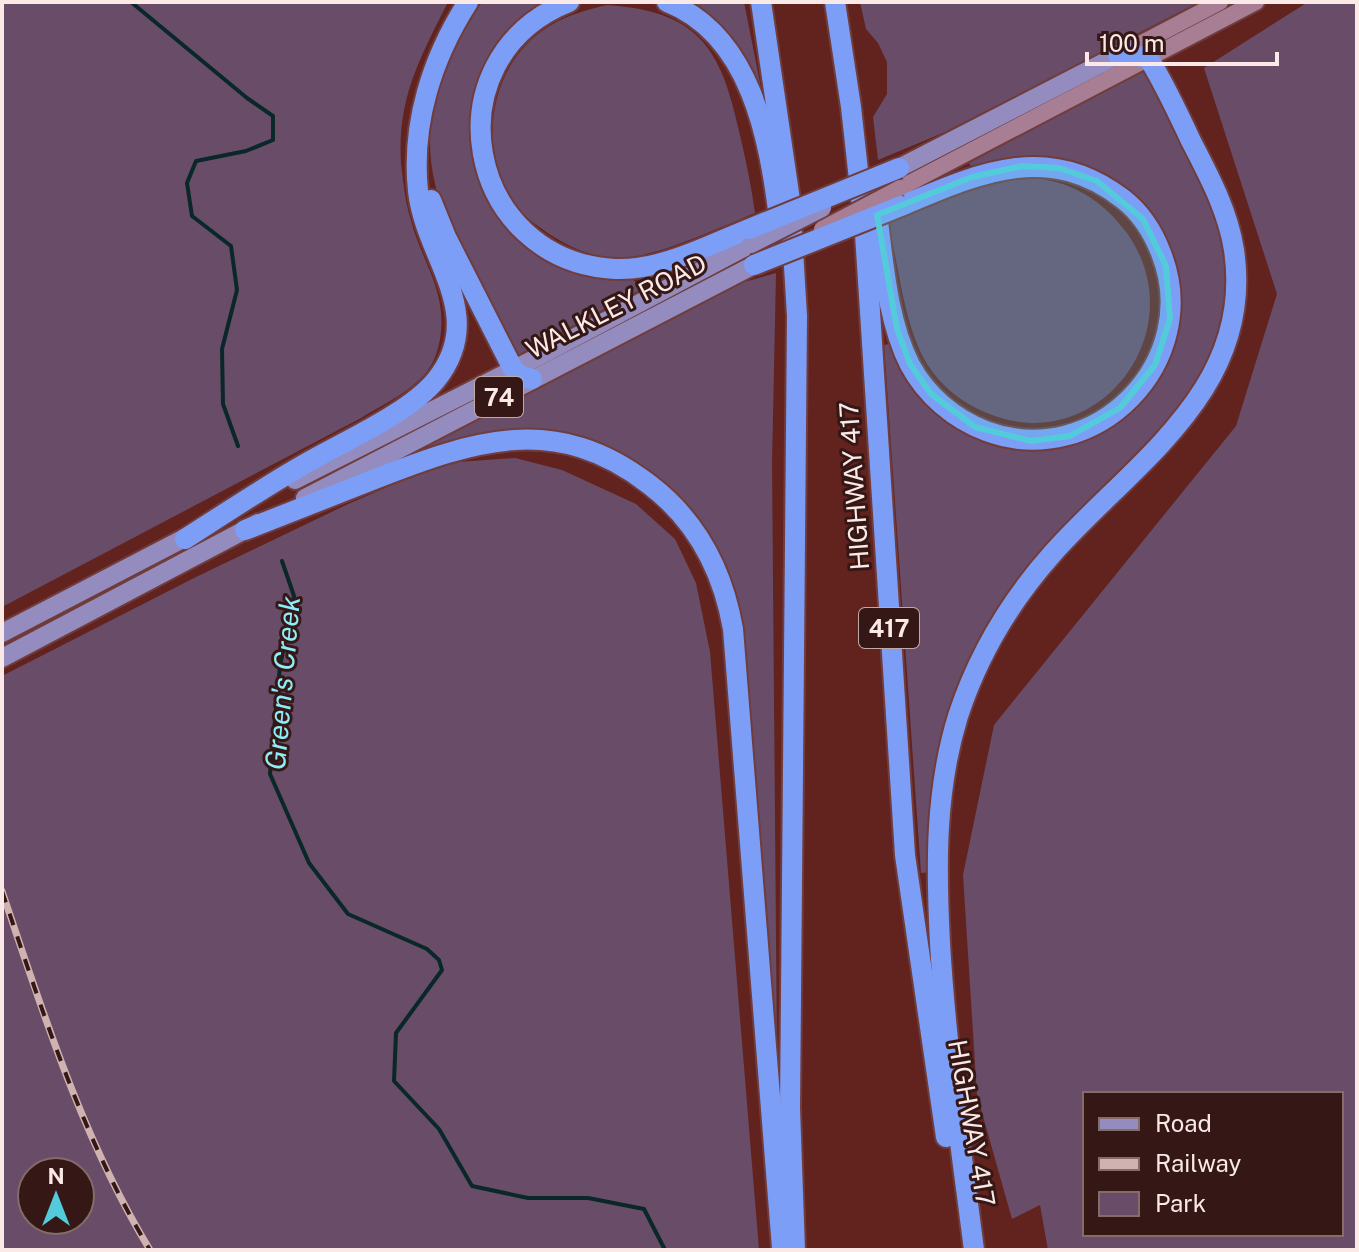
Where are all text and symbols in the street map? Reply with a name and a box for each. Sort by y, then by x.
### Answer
scale bar [1087,16,1277,66]
text: 100 m [1099,29,1165,57]
street label: WALKLEY ROAD [521,247,711,365]
road number: 74 [475,377,523,417]
street label: HIGHWAY 417 [833,401,875,571]
water label: Green's Creek [258,595,306,771]
road number: 417 [859,608,919,648]
street label: HIGHWAY 417 [942,1037,1002,1209]
legend [1083,1092,1343,1236]
text: Road [1155,1109,1212,1137]
text: Railway [1155,1149,1241,1177]
north arrow [16,1156,96,1236]
text: N [47,1163,65,1189]
text: Park [1155,1189,1206,1217]

